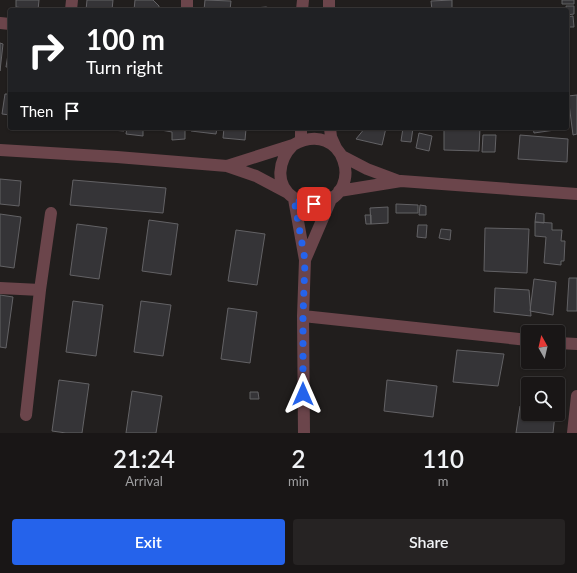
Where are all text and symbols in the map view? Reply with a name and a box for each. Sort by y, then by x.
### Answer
text: 100 m [86,22,165,56]
icon: right [20,24,72,76]
text: Turn right [86,56,163,78]
icon: arrive [61,100,83,122]
text: Then [20,102,53,120]
pin [297,187,331,221]
icon: arrive [303,193,325,215]
north arrow [521,325,565,369]
map controls [521,325,565,421]
position arrow [282,373,324,415]
button: search [521,377,565,421]
text: 21:24 [113,444,175,473]
text: 2 [292,444,305,473]
text: 110 [422,444,464,473]
text: Arrival [125,473,163,489]
text: min [288,473,309,489]
text: m [438,473,448,489]
button: Exit [12,519,285,565]
button: Share [293,519,565,565]

